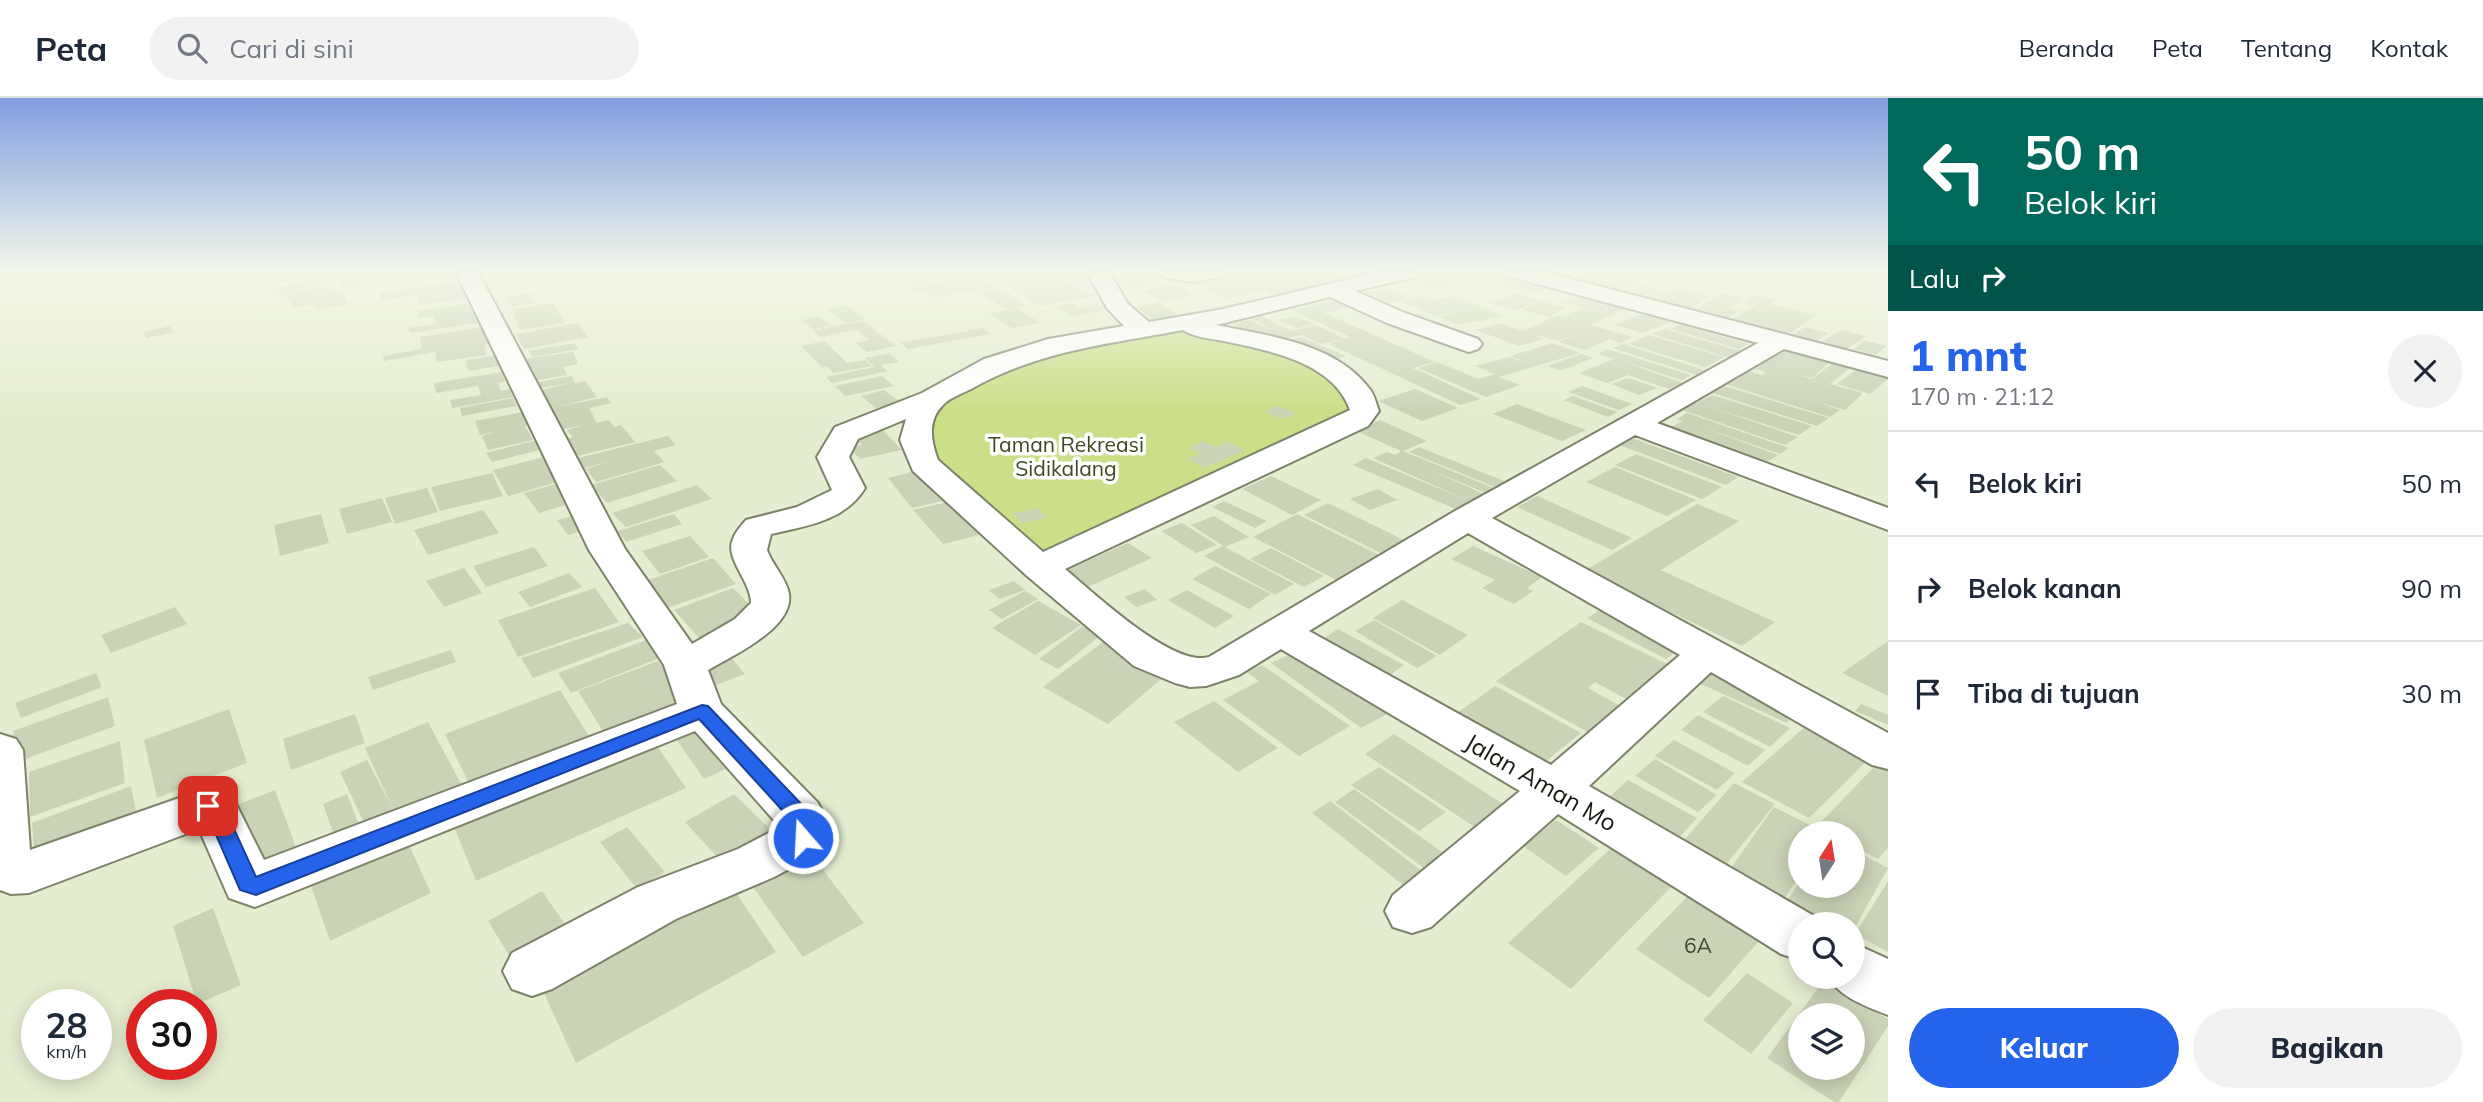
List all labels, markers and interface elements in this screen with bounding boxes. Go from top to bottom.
search box [149,17,639,80]
text: Peta [35,28,107,69]
icon: search [173,29,211,67]
text: Cari di sini [229,32,354,65]
text: Beranda [2019,33,2114,63]
text: Peta [2152,33,2203,63]
text: Tentang [2241,33,2332,63]
text: Kontak [2370,33,2448,63]
text: 50 m [2024,121,2140,182]
icon: left [1909,126,2000,217]
text: Belok kiri [2024,182,2157,222]
icon: right [1974,259,2012,297]
text: Lalu [1909,262,1960,295]
text: 1 mnt [1909,329,2027,382]
button: close [2388,334,2462,408]
text: 170 m · 21:12 [1909,382,2054,411]
park label: Taman Rekreasi Sidikalang [988,431,1144,481]
icon: left [1909,465,1947,503]
text: Belok kiri [1968,467,2082,500]
text: 50 m [2401,467,2462,500]
icon: right [1909,570,1947,608]
text: Belok kanan [1968,572,2122,605]
text: 90 m [2401,572,2462,605]
icon: arrive [1909,675,1947,713]
text: Tiba di tujuan [1968,677,2140,710]
text: 30 m [2401,677,2462,710]
street label: Jalan Aman Mo [1460,726,1622,838]
pin [178,776,238,836]
icon: arrive [189,787,227,825]
position arrow [766,801,840,875]
north arrow [1788,821,1866,898]
map controls [1788,821,1865,1080]
button: search [1788,912,1865,989]
house number: 6A [1684,932,1713,958]
speed limit sign: 30 [126,989,217,1080]
text: 28 [45,1003,88,1047]
button: layers [1788,1003,1865,1080]
button: Keluar [1909,1008,2179,1088]
button: Bagikan [2193,1008,2462,1088]
text: km/h [46,1040,87,1063]

